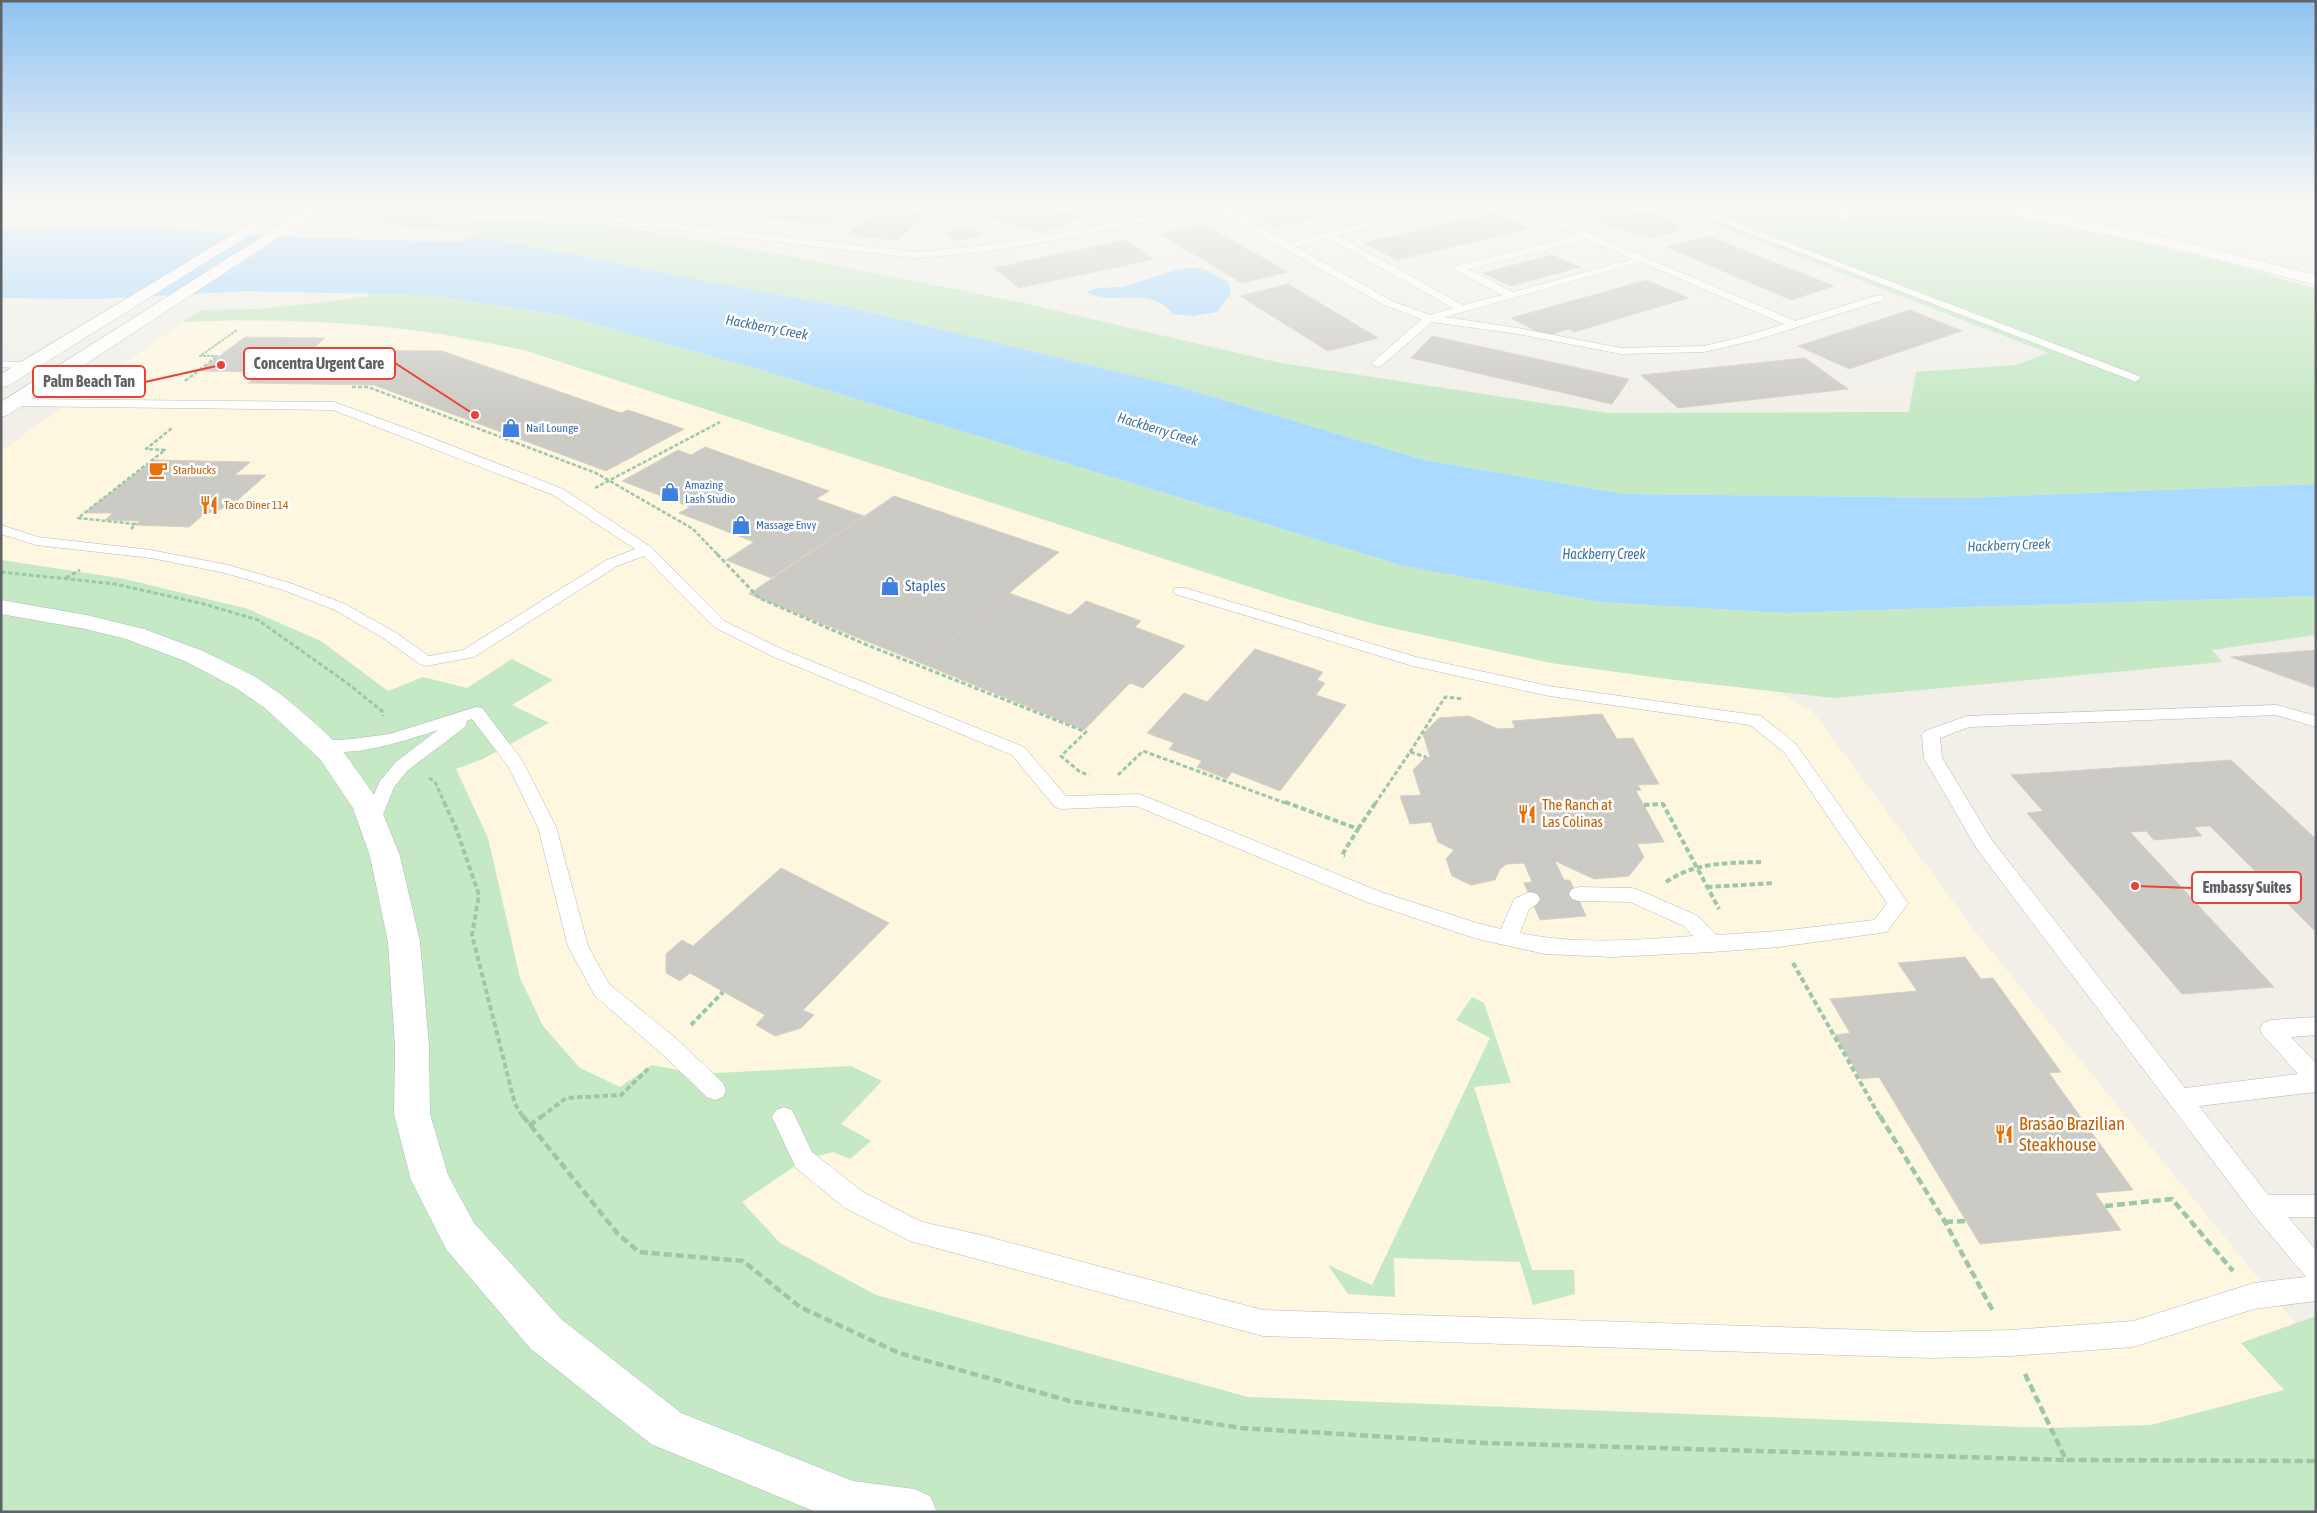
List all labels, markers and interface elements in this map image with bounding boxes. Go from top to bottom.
water label: Hackberry Creek [724,311,810,343]
callout: Concentra Urgent Care [244,348,395,379]
text: Concentra Urgent Care [254,354,384,372]
callout: Palm Beach Tan [33,366,145,397]
text: Palm Beach Tan [43,372,135,390]
water label: Hackberry Creek [1116,409,1201,449]
shop icon: Nail Lounge [500,417,522,439]
place label: Nail Lounge [526,421,579,435]
cafe icon: Starbucks [147,459,169,481]
place label: Starbucks [173,463,216,477]
place label: Amazing Lash Studio [685,478,736,506]
shop icon: Amazing Lash Studio [659,481,681,503]
restaurant icon: Taco Diner 114 [198,494,220,516]
place label: Taco Diner 114 [224,498,289,512]
shop icon: Massage Envy [730,514,752,536]
place label: Massage Envy [756,518,817,532]
water label: Hackberry Creek [1967,536,2052,554]
water label: Hackberry Creek [1562,546,1647,562]
shop icon: Staples [879,575,901,597]
place label: Staples [905,577,946,594]
place label: The Ranch at Las Colinas [1542,796,1612,830]
restaurant icon: The Ranch at Las Colinas [1516,803,1538,825]
callout: Embassy Suites [2192,872,2301,903]
text: Embassy Suites [2203,878,2292,896]
place label: Brasão Brazilian Steakhouse [2019,1113,2125,1155]
restaurant icon: Brasão Brazilian Steakhouse [1993,1123,2015,1145]

